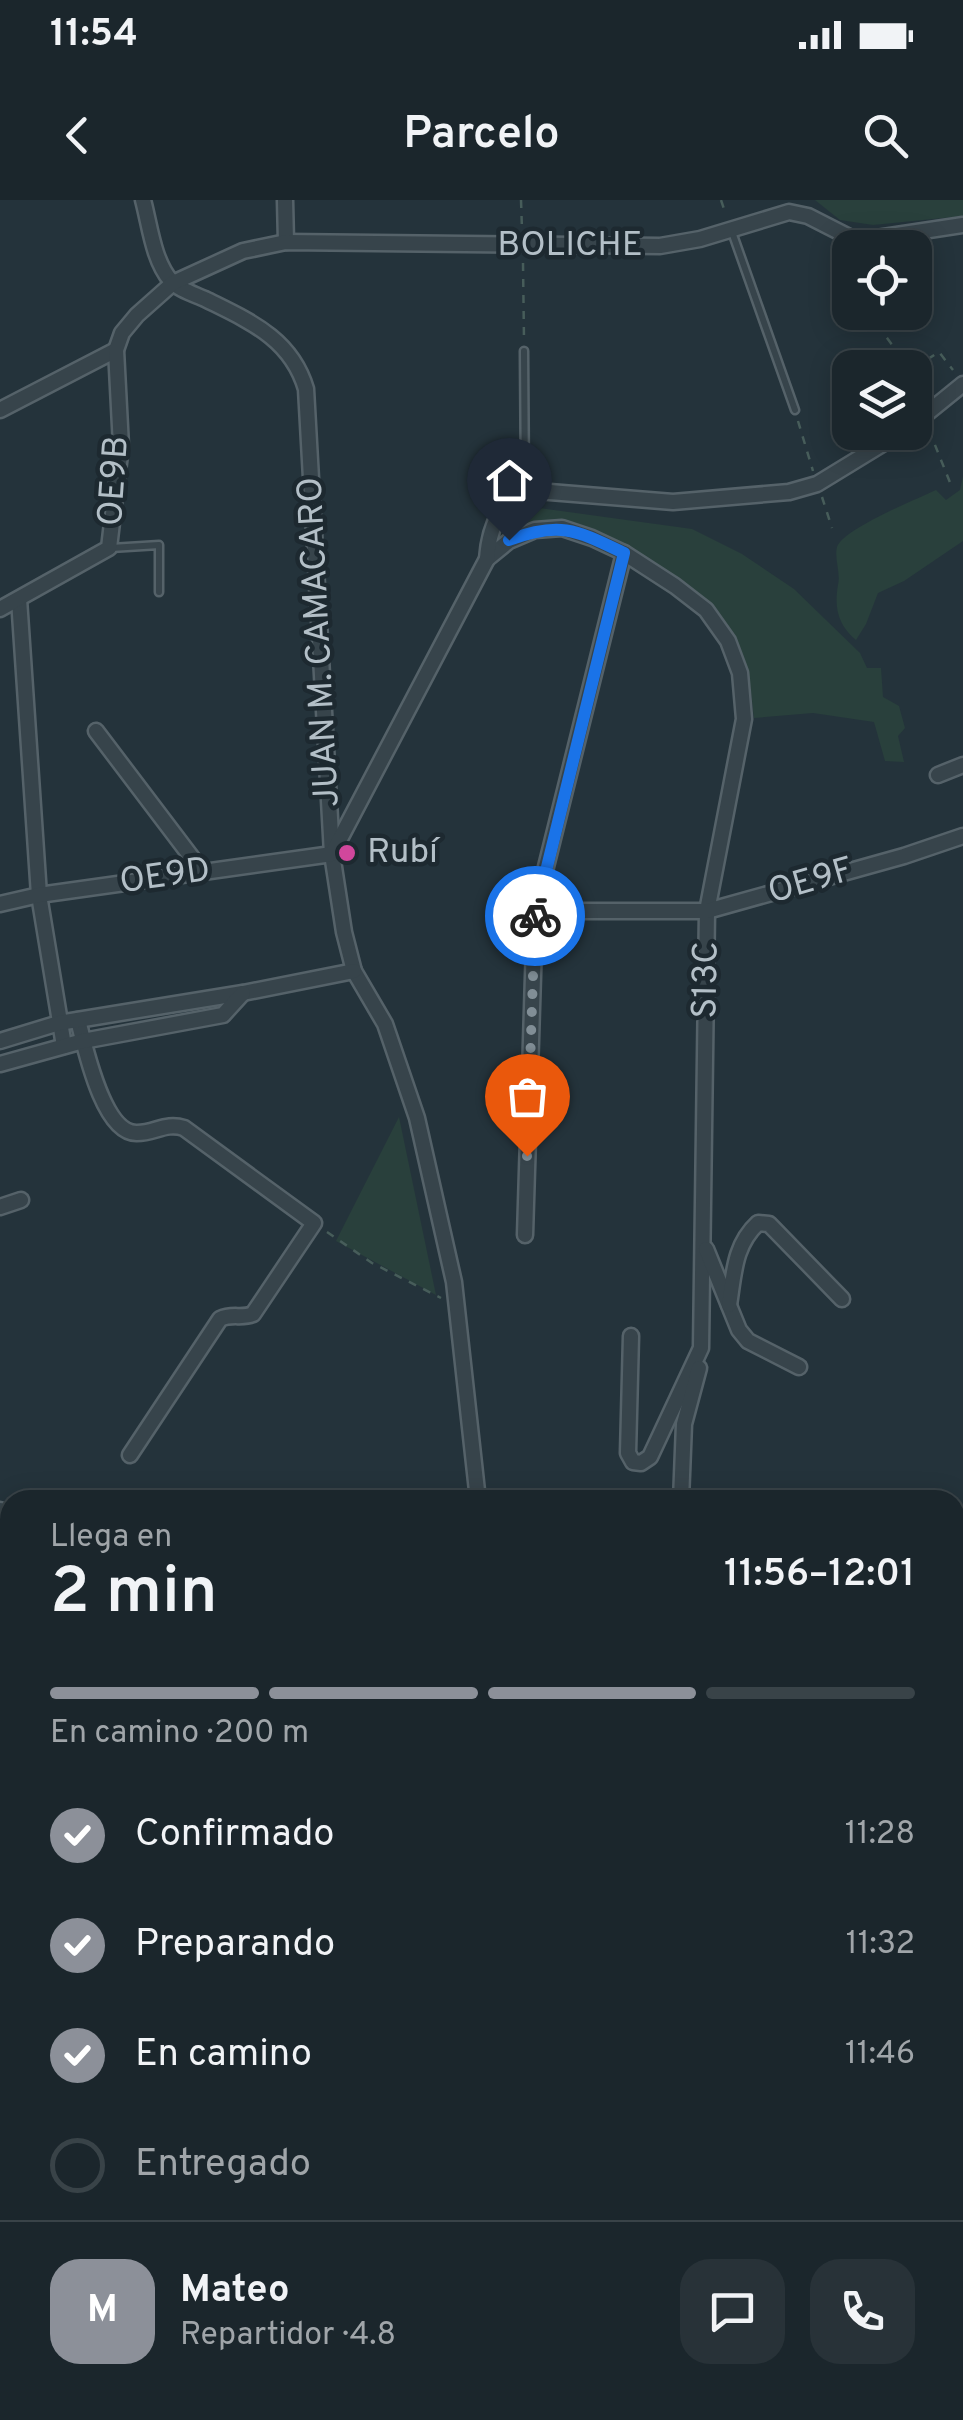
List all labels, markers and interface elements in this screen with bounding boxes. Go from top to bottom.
text: 11:54 [50,11,138,60]
text: Parcelo [403,107,560,164]
icon: back [50,108,105,163]
icon: search [858,108,913,163]
street label: BOLICHE [497,224,643,268]
map controls [832,230,932,450]
button: locate [832,230,932,330]
button: layers [832,350,932,450]
street label: OE9B [90,434,140,528]
pin [467,438,552,541]
icon: home [482,453,537,508]
street label: JUAN M. CAMACARO [289,476,351,808]
place label: Rubí [367,831,441,875]
marker: Rubí [336,842,358,864]
street label: OE9D [117,849,213,905]
street label: OE9F [763,849,859,915]
courier [485,866,585,966]
icon: bike [508,889,563,944]
street label: S13C [684,941,730,1019]
pin [485,1054,570,1157]
icon: bag [500,1069,555,1124]
text: Llega en [50,1518,172,1558]
text: 11:56–12:01 [724,1551,915,1600]
text: 2 min [50,1554,218,1636]
text: En camino · 200 m [50,1714,309,1754]
icon: check [50,1808,105,1863]
text: Confirmado [135,1811,335,1860]
text: 11:28 [845,1815,915,1855]
icon: check [50,1918,105,1973]
text: Preparando [135,1921,335,1970]
text: 11:32 [846,1925,915,1965]
icon: check [50,2028,105,2083]
text: En camino [135,2031,312,2080]
text: 11:46 [845,2035,915,2075]
text: Entregado [135,2141,311,2190]
button: chat [680,2259,785,2364]
button: phone [810,2259,915,2364]
text: Mateo [180,2267,290,2316]
text: M [87,2287,118,2336]
text: Repartidor · 4.8 [180,2316,396,2356]

